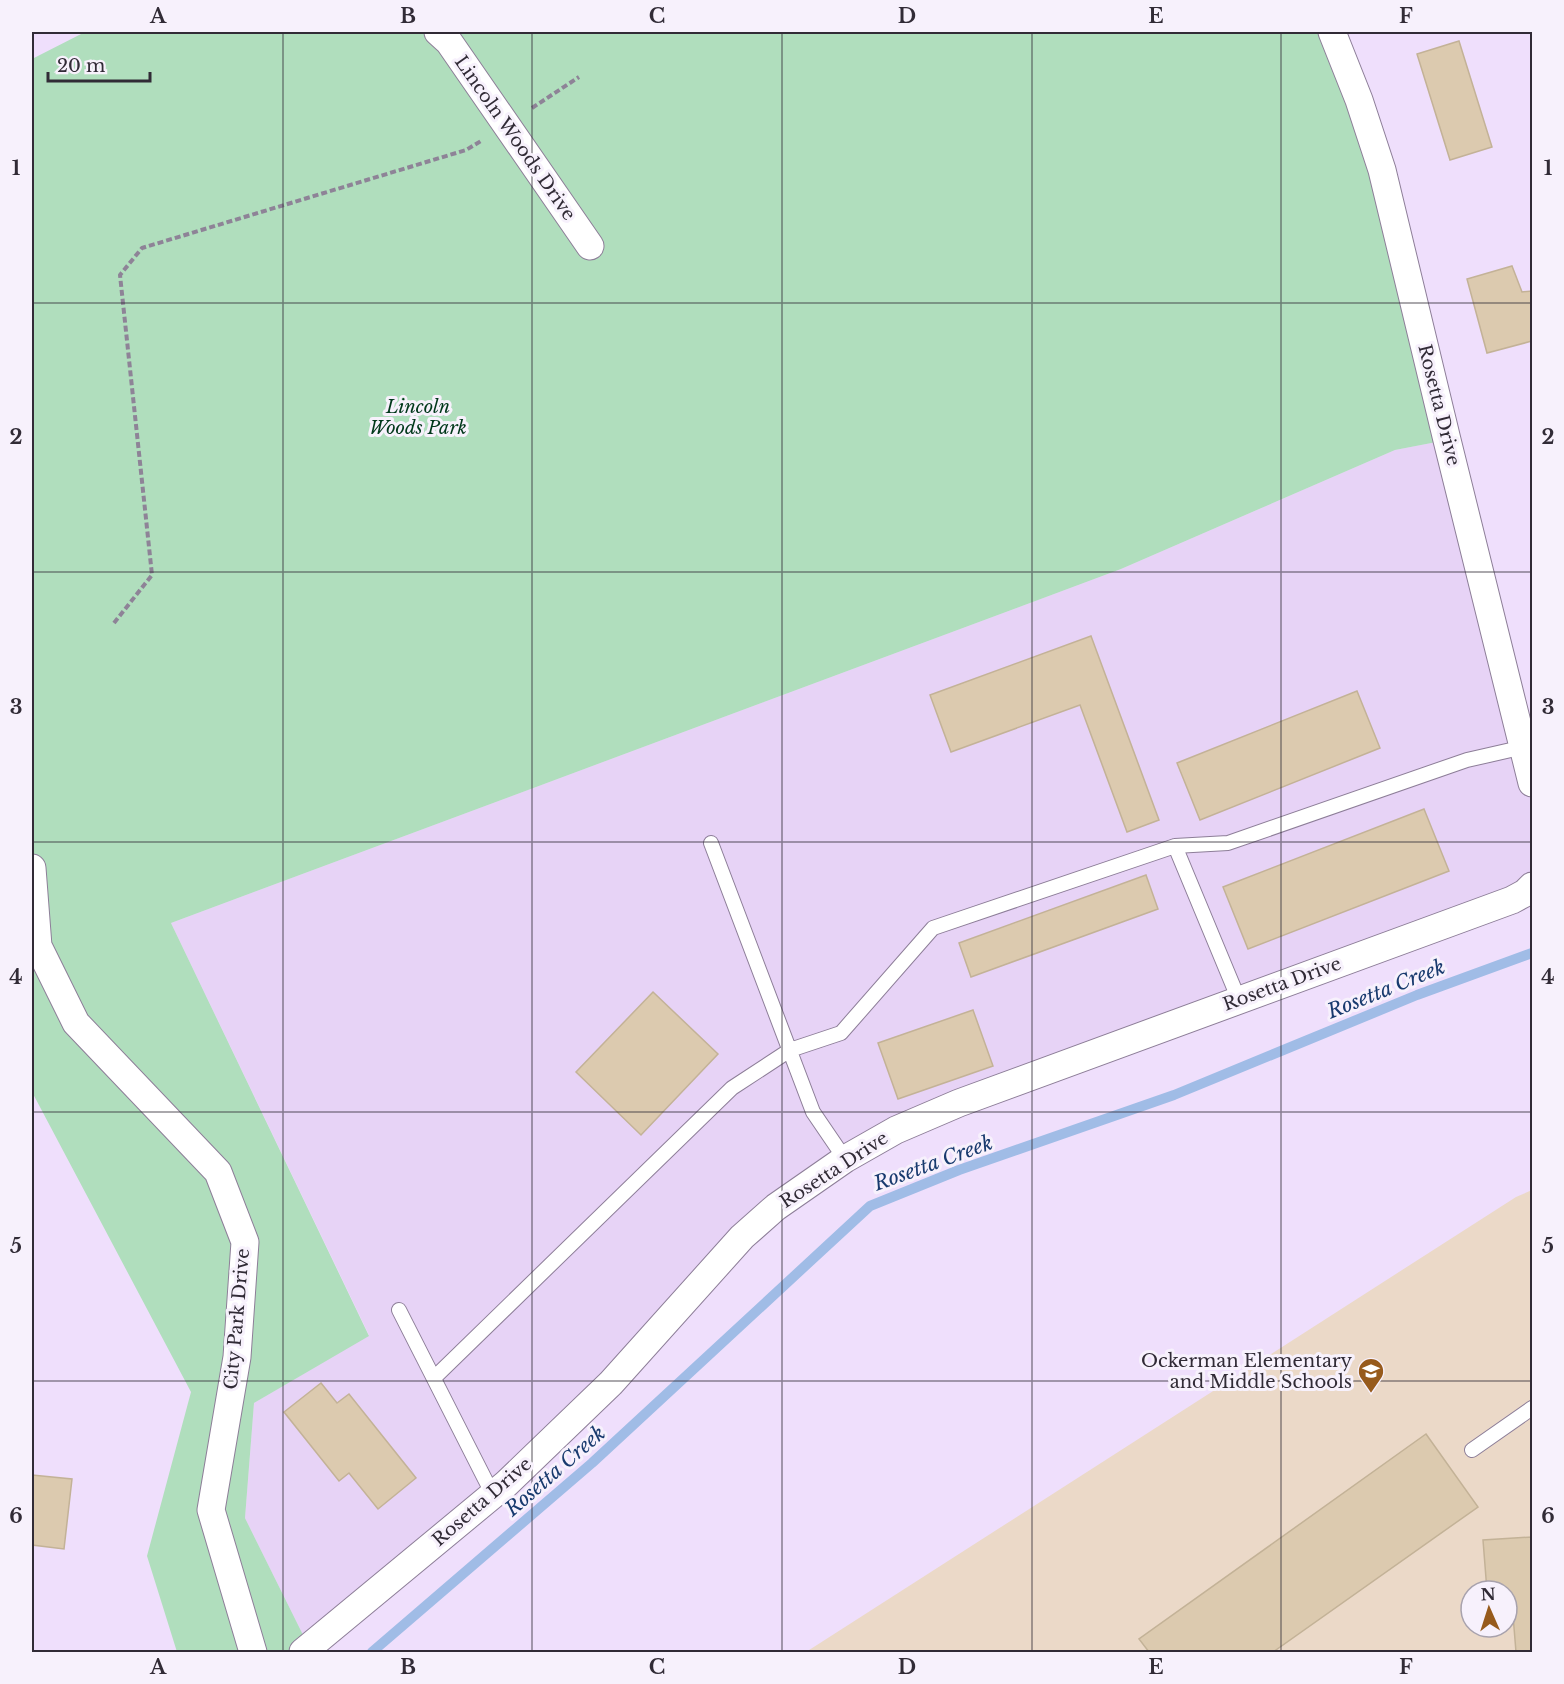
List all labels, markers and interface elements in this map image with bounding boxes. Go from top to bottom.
text: A [149,4,167,28]
text: B [400,4,416,28]
text: C [649,4,665,28]
text: D [898,4,916,28]
text: E [1148,4,1164,28]
text: F [1399,4,1413,28]
scale bar [48,45,150,83]
street label: Lincoln Woods Drive [450,51,580,225]
text: 20 m [57,55,105,77]
text: 1 [12,156,21,180]
text: 1 [1544,156,1553,180]
street label: Rosetta Drive [1413,342,1465,468]
park label: Lincoln Woods Park [369,396,467,439]
text: 2 [9,425,23,449]
text: 2 [1541,425,1555,449]
text: 3 [10,695,22,719]
text: 3 [1542,695,1554,719]
street label: Rosetta Drive [1220,952,1344,1016]
water label: Rosetta Creek [1323,954,1448,1024]
text: 4 [9,965,23,989]
text: 4 [1541,965,1555,989]
street label: Rosetta Drive [776,1127,892,1213]
water label: Rosetta Creek [869,1130,996,1196]
text: 5 [10,1234,22,1258]
text: 5 [1542,1234,1554,1258]
street label: City Park Drive [220,1247,254,1391]
place label: Ockerman Elementary and Middle Schools [1141,1350,1352,1393]
school or university icon: Ockerman Elementary and Middle Schools [1356,1356,1386,1394]
water label: Rosetta Creek [499,1421,610,1522]
street label: Rosetta Drive [428,1453,536,1551]
text: 6 [9,1504,23,1528]
text: 6 [1541,1504,1555,1528]
north arrow [1459,1579,1519,1639]
text: N [1480,1584,1496,1604]
text: A [149,1655,167,1679]
text: B [400,1655,416,1679]
text: C [649,1655,665,1679]
text: D [898,1655,916,1679]
text: E [1148,1655,1164,1679]
text: F [1399,1655,1413,1679]

